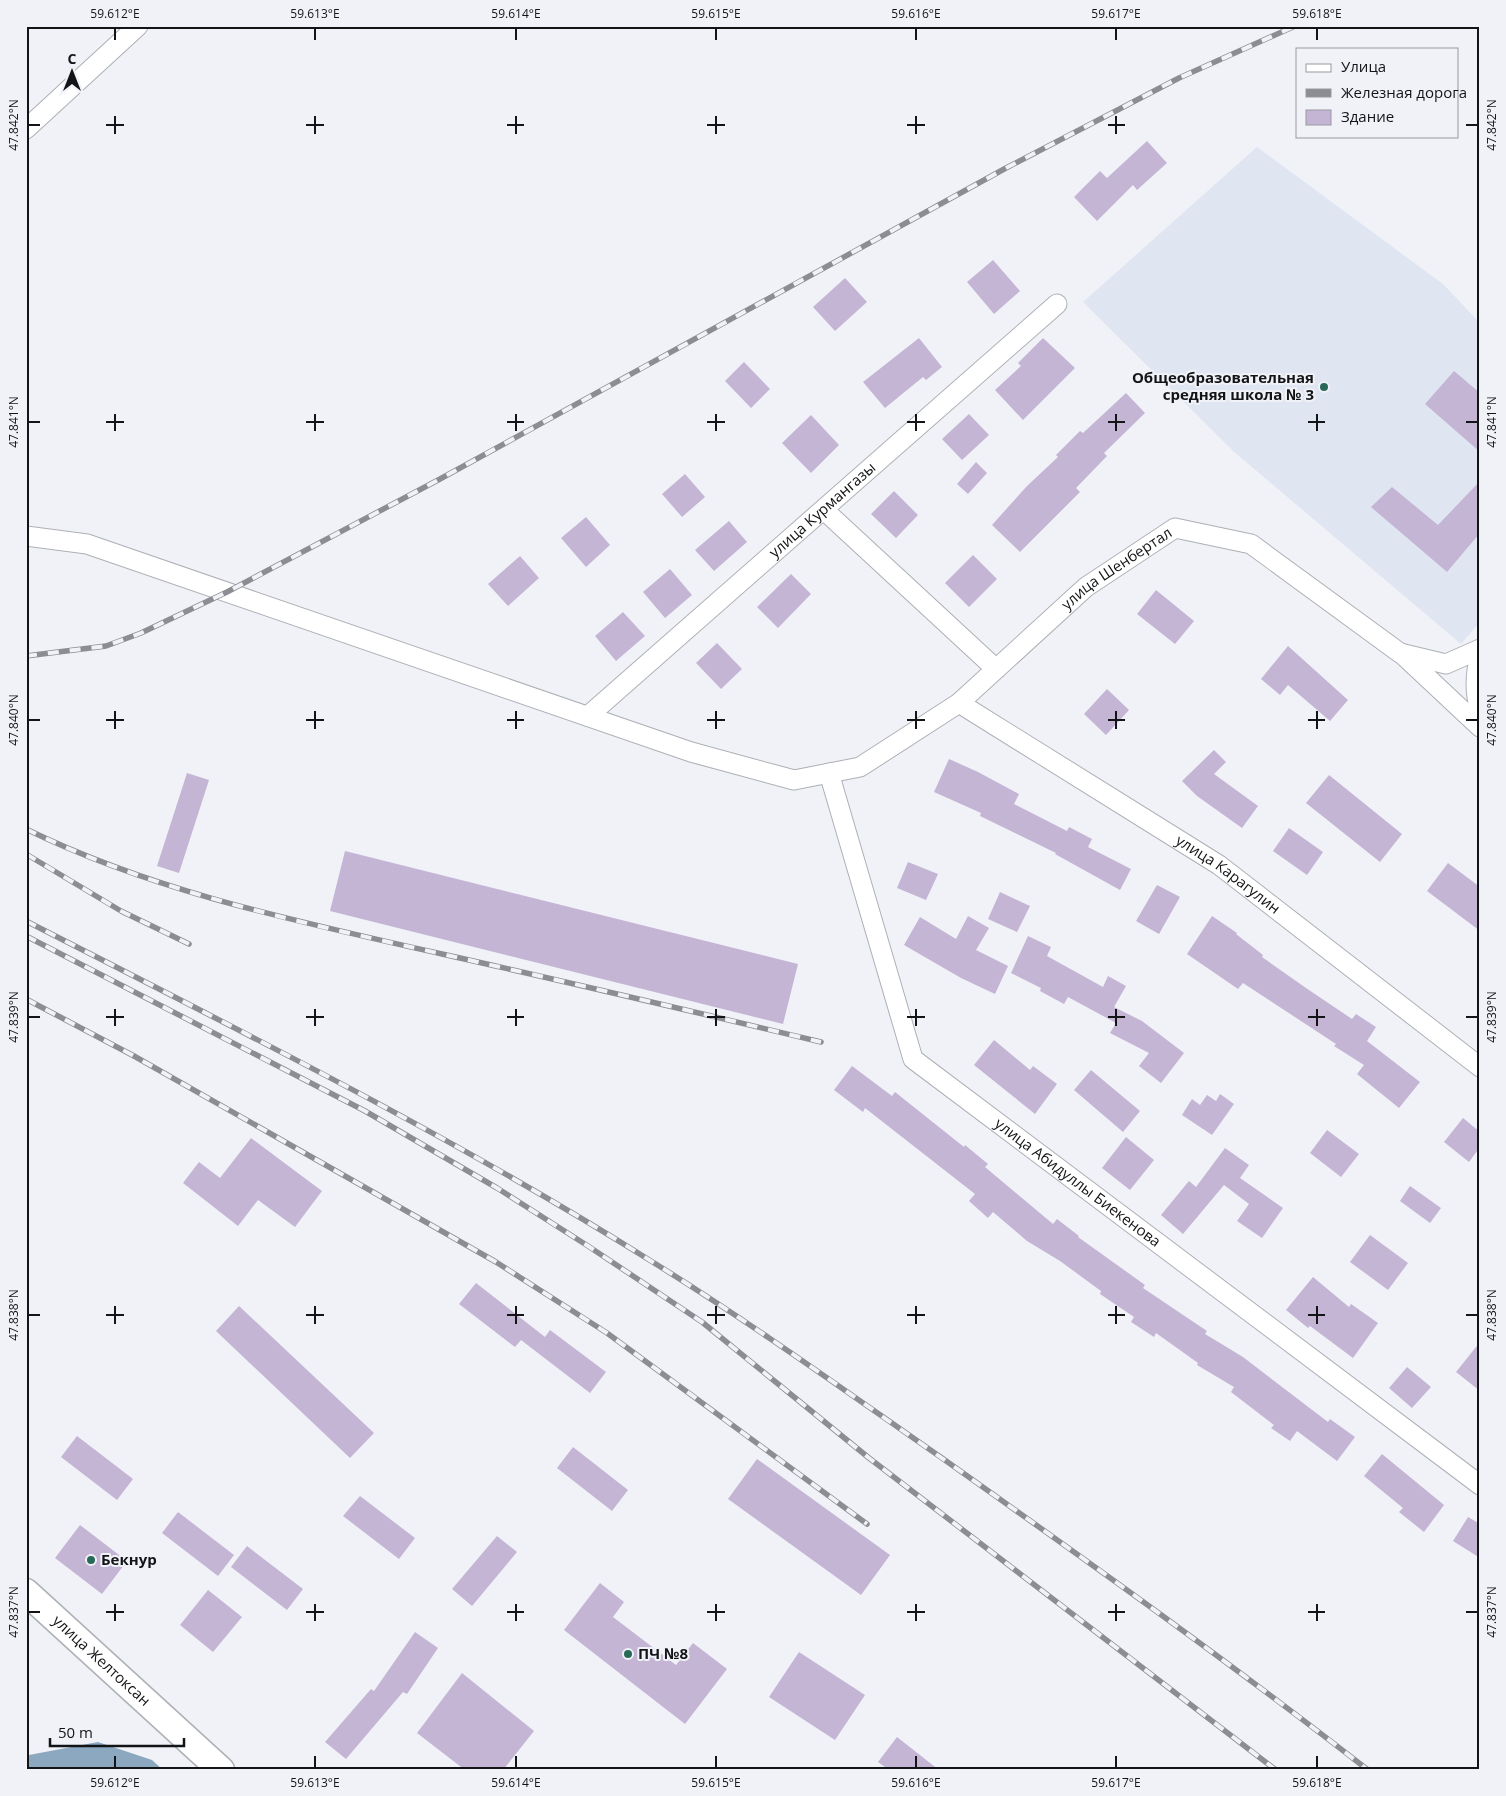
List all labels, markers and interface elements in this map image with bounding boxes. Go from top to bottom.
text: 59.612°E [90,5,140,22]
text: 59.613°E [290,5,340,22]
text: 59.614°E [491,5,541,22]
text: 59.615°E [691,5,741,22]
text: 59.616°E [891,5,941,22]
text: 59.617°E [1091,5,1141,22]
text: 59.618°E [1292,5,1342,22]
north arrow [48,48,98,98]
legend [1296,48,1458,138]
text: С [68,49,77,68]
text: Улица [1341,56,1386,76]
text: Железная дорога [1341,82,1467,102]
text: 47.842°N [5,99,22,151]
text: 47.842°N [1483,99,1500,151]
text: Здание [1341,106,1394,126]
place label: Общеобразовательная средняя школа № 3 [1132,367,1314,404]
marker: Общеобразовательная средняя школа № 3 [1318,381,1330,393]
text: 47.841°N [5,396,22,448]
text: 47.841°N [1483,396,1500,448]
street label: улица Курмангазы [764,457,879,562]
street label: улица Шенбертал [1057,522,1175,614]
text: 47.840°N [5,694,22,746]
text: 47.840°N [1483,694,1500,746]
street label: улица Карагулин [1172,830,1285,918]
text: 47.839°N [5,991,22,1043]
text: 47.839°N [1483,991,1500,1043]
street label: улица Абидуллы Биекенова [991,1113,1165,1251]
text: 47.838°N [5,1289,22,1341]
text: 47.838°N [1483,1289,1500,1341]
place label: Бекнур [101,1549,157,1569]
marker: Бекнур [85,1554,97,1566]
text: 47.837°N [5,1586,22,1638]
text: 47.837°N [1483,1586,1500,1638]
street label: улица Желтоксан [49,1610,155,1710]
place label: ПЧ №8 [638,1643,688,1663]
marker: ПЧ №8 [622,1648,634,1660]
scale bar [50,1716,184,1748]
text: 50 m [58,1722,93,1742]
text: 59.612°E [90,1774,140,1791]
text: 59.613°E [290,1774,340,1791]
text: 59.614°E [491,1774,541,1791]
text: 59.615°E [691,1774,741,1791]
text: 59.616°E [891,1774,941,1791]
text: 59.617°E [1091,1774,1141,1791]
text: 59.618°E [1292,1774,1342,1791]

